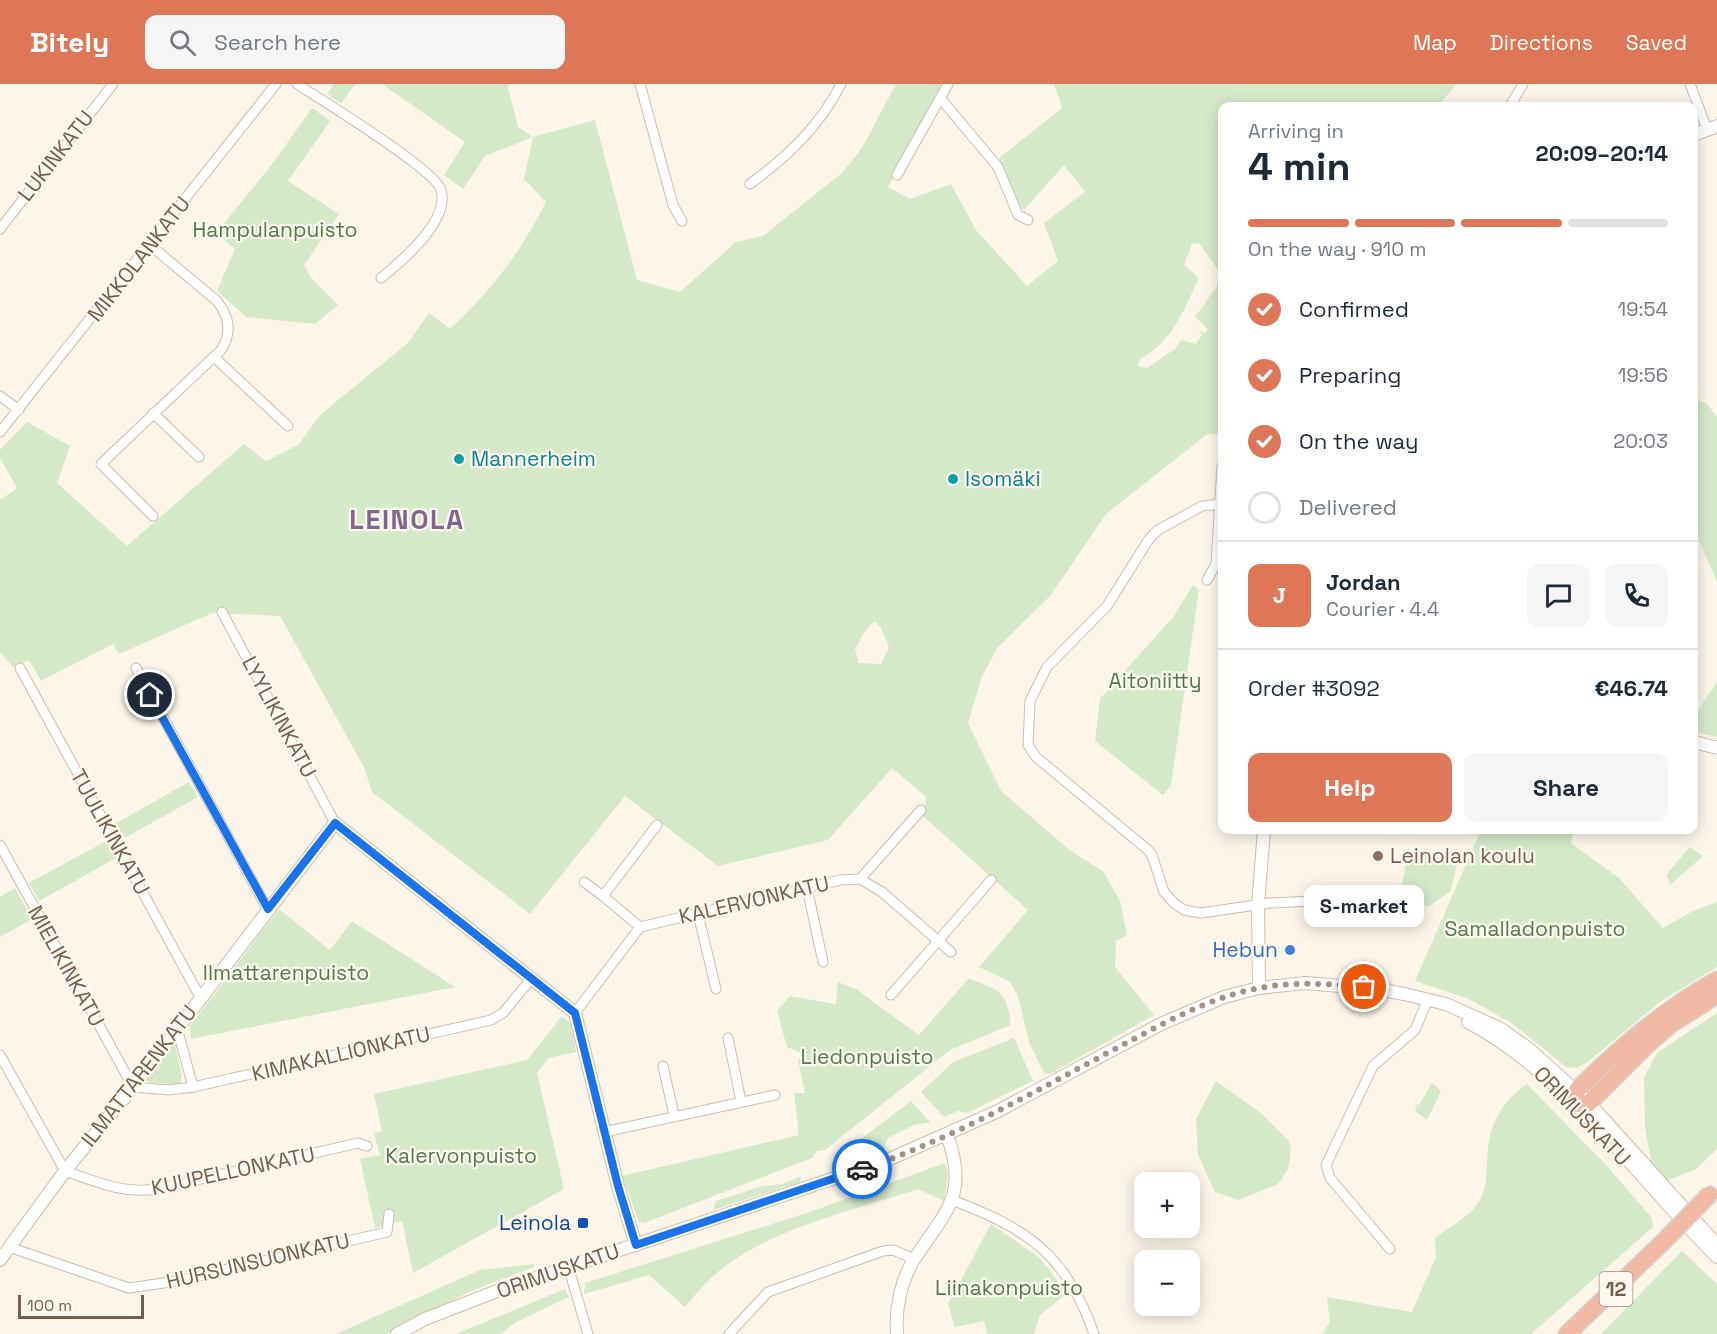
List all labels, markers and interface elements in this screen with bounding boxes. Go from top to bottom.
search box [145,15,565,69]
text: Bitely [30,24,109,60]
icon: search [166,26,199,59]
text: Search here [214,28,341,56]
text: Map [1413,29,1457,56]
text: Directions [1490,29,1593,56]
text: Saved [1626,29,1687,56]
street label: LUKINKATU [12,105,99,206]
text: Arriving in [1248,118,1344,144]
text: 20:09–20:14 [1536,139,1668,167]
text: 4 min [1248,142,1350,191]
street label: MIKKOLANKATU [81,191,196,327]
park label: Hampulanpuisto [193,216,358,243]
text: On the way · 910 m [1248,236,1426,262]
icon: check [1248,293,1281,326]
text: Confirmed [1299,295,1409,323]
text: 19:54 [1618,296,1668,322]
icon: check [1248,359,1281,392]
text: Preparing [1299,361,1401,389]
text: 19:56 [1618,362,1668,388]
icon: check [1248,425,1281,458]
text: On the way [1299,427,1418,455]
text: 20:03 [1613,428,1668,454]
place label: Mannerheim [471,445,596,472]
marker: Mannerheim [452,452,466,466]
place label: Isomäki [965,465,1041,492]
marker: Isomäki [946,472,960,486]
text: Delivered [1299,493,1397,521]
district label: LEINOLA [349,502,465,537]
button: chat [1527,564,1590,627]
button: phone [1605,564,1668,627]
text: Jordan [1326,568,1401,596]
text: J [1273,581,1286,609]
text: Courier · 4.4 [1326,596,1439,622]
street label: LYYLIKINKATU [236,651,323,782]
park label: Aitoniitty [1108,667,1202,694]
pin [124,669,175,720]
text: Order #3092 [1248,674,1380,702]
text: €46.74 [1595,674,1668,702]
icon: home [133,678,166,711]
button: Help [1248,753,1452,822]
button: Share [1464,753,1668,822]
street label: TUULIKINKATU [65,764,156,899]
place label: Leinolan koulu [1390,842,1535,869]
marker: Leinolan koulu [1371,849,1385,863]
street label: KALERVONKATU [676,869,832,930]
callout: S-market [1304,885,1424,927]
text: S-market [1320,893,1408,919]
street label: MIELIKINKATU [22,900,111,1031]
park label: Samalladonpuisto [1444,915,1626,942]
place label: Hebun [1213,936,1278,963]
marker: Hebun [1283,943,1297,957]
park label: Ilmattarenpuisto [203,959,369,986]
pin [1338,961,1389,1012]
icon: bag [1347,970,1380,1003]
street label: ILMATTARENKATU [75,999,202,1152]
street label: KIMAKALLIONKATU [249,1020,433,1087]
park label: Liedonpuisto [800,1043,934,1070]
street label: ORIMUSKATU [1528,1060,1637,1171]
courier [832,1139,892,1199]
street label: KUUPELLONKATU [149,1140,317,1201]
park label: Kalervonpuisto [385,1142,537,1169]
icon: car [846,1153,879,1186]
map controls [1134,1172,1200,1316]
button: + [1134,1172,1200,1238]
place label: Leinola [499,1209,571,1236]
marker: Leinola [576,1216,590,1230]
street label: HURSUNSUONKATU [164,1226,352,1295]
street label: ORIMUSKATU [493,1237,623,1304]
button: − [1134,1250,1200,1316]
road number: 12 [1600,1272,1632,1306]
park label: Liinakonpuisto [935,1274,1083,1301]
scale bar [18,1292,144,1320]
text: 100 m [27,1295,72,1316]

